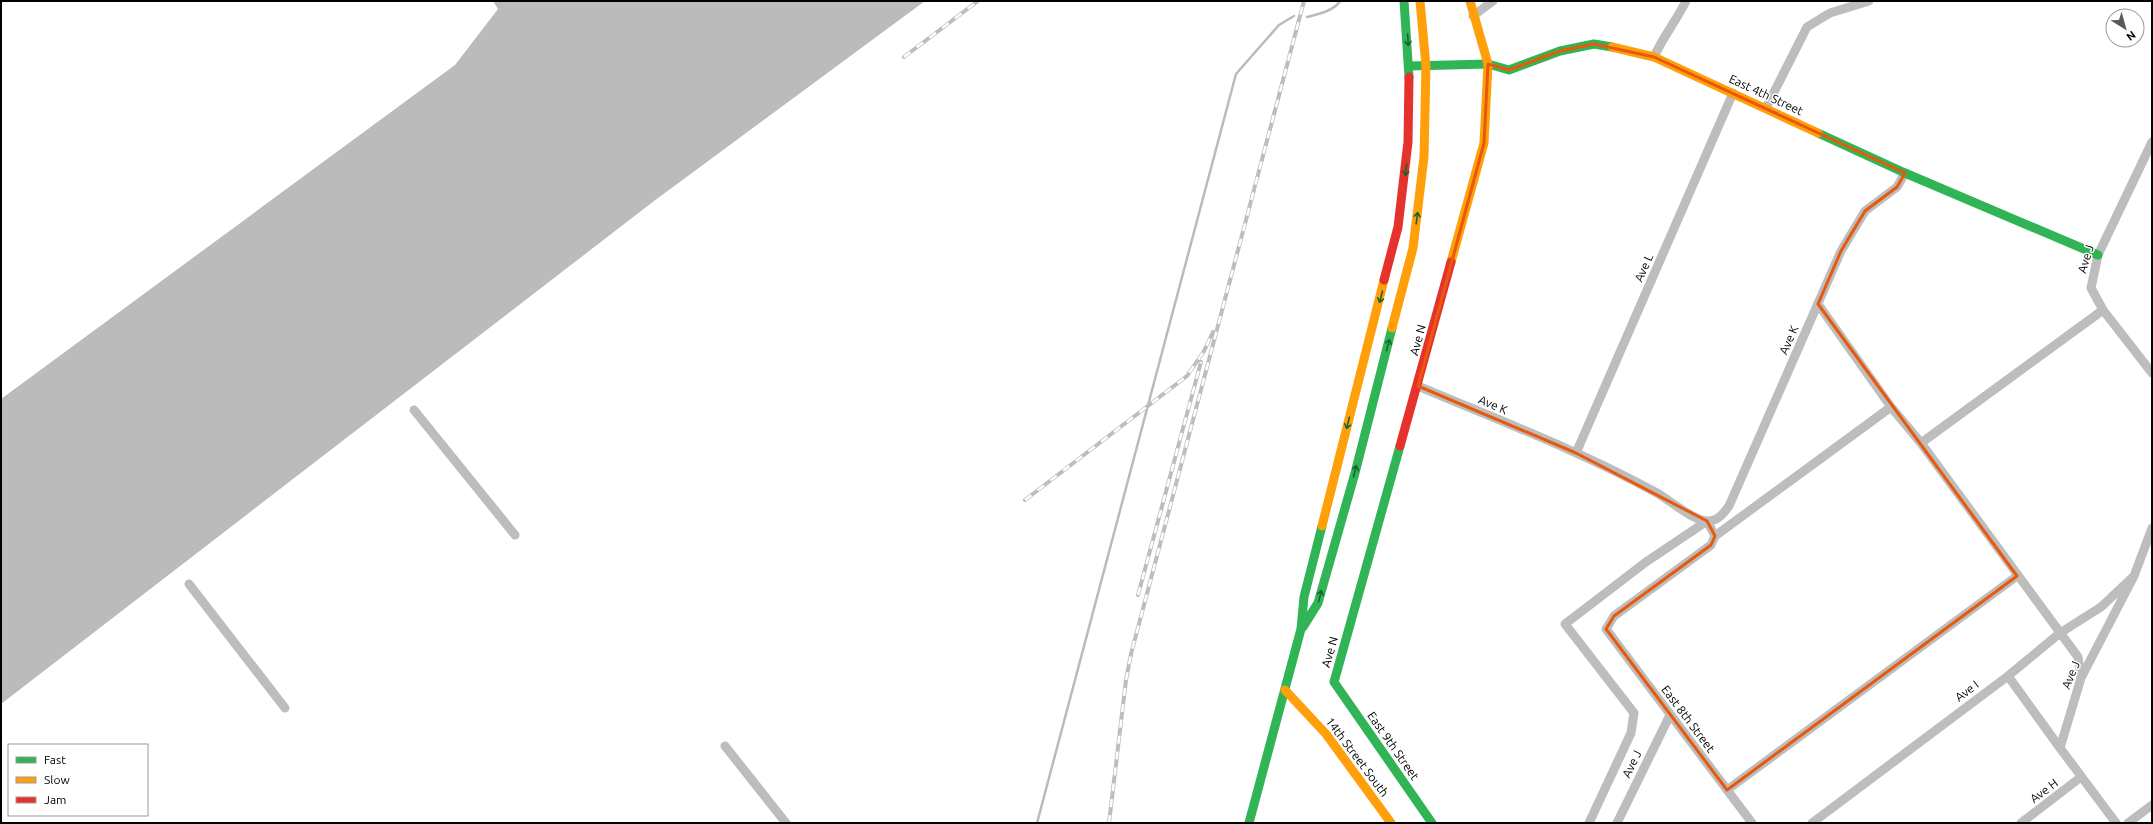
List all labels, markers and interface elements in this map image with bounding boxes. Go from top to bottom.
north arrow [2105,8,2145,48]
text: N [2124,29,2138,43]
one-way arrow [1404,33,1412,46]
street label: East 4th Street [1727,72,1806,117]
one-way arrow [1402,163,1410,176]
one-way arrow [1413,212,1421,225]
street label: Ave J [2075,243,2096,275]
street label: Ave L [1632,252,1655,284]
one-way arrow [1377,290,1384,303]
street label: Ave N [1407,323,1428,357]
street label: Ave K [1776,323,1801,356]
one-way arrow [1385,339,1393,352]
street label: Ave K [1477,393,1510,417]
one-way arrow [1344,416,1352,429]
one-way arrow [1352,464,1359,477]
one-way arrow [1317,590,1324,603]
street label: Ave N [1319,635,1340,669]
street label: Ave J [2059,659,2082,691]
street label: Ave I [1952,678,1981,704]
street label: East 8th Street [1659,683,1718,755]
street label: East 9th Street [1365,709,1422,782]
street label: 14th Street South [1323,715,1391,799]
legend [8,744,148,816]
street label: Ave J [1619,748,1644,780]
text: Fast [44,753,66,766]
text: Slow [44,773,70,786]
street label: Ave H [2027,776,2060,805]
text: Jam [44,793,66,806]

